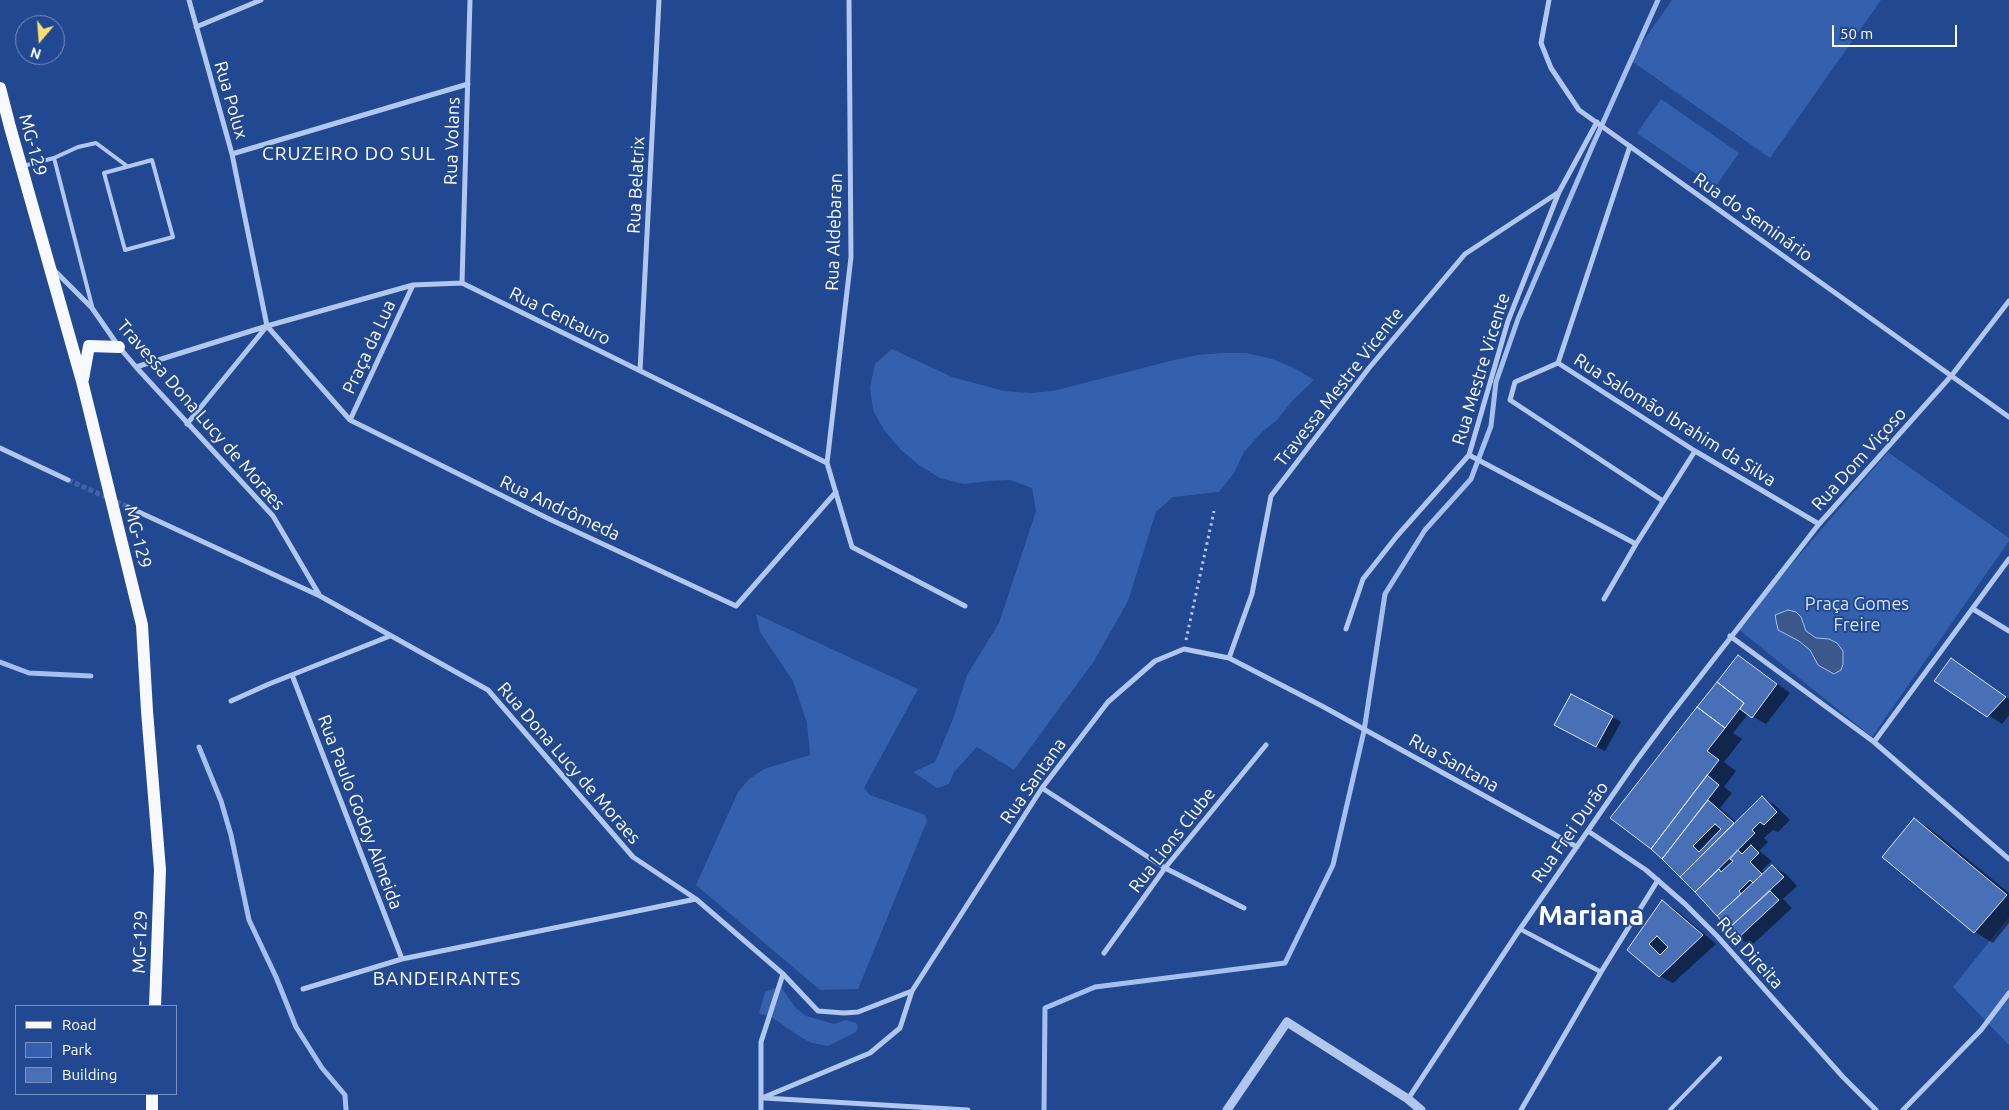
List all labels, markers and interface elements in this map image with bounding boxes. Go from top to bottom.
north arrow [15,15,65,65]
scale bar [1834,15,1959,47]
text: 50 m [1840,25,1873,42]
text: N [28,44,43,63]
street label: Rua Polux [210,59,252,141]
street label: Rua Volans [440,97,464,185]
street label: MG-129 [14,112,52,178]
street label: Rua Belatrix [623,136,649,234]
district label: CRUZEIRO DO SUL [260,143,438,165]
street label: Rua do Seminário [1689,168,1817,266]
street label: Rua Aldebaran [821,173,847,291]
street label: Rua Centauro [506,282,614,350]
street label: Rua Mestre Vicente [1448,290,1514,448]
street label: Praça da Lua [338,297,400,397]
street label: Travessa Mestre Vicente [1270,303,1408,471]
street label: Travessa Dona Lucy de Moraes [112,315,290,515]
street label: Rua Salomão Ibrahim da Silva [1570,349,1780,491]
street label: Rua Dom Viçoso [1807,403,1911,515]
street label: Rua Andrômeda [497,471,623,545]
street label: MG-129 [120,504,156,570]
park label: Praça Gomes Freire [1805,593,1909,636]
street label: Rua Dona Lucy de Moraes [493,678,645,848]
street label: Rua Paulo Godoy Almeida [313,712,407,912]
street label: Rua Santana [1405,729,1503,797]
street label: Rua Santana [996,734,1070,828]
street label: Rua Frei Durão [1527,777,1613,887]
street label: Rua Lions Clube [1124,783,1220,897]
district label: Mariana [1538,899,1644,933]
street label: MG-129 [128,910,152,974]
street label: Rua Direita [1712,913,1788,993]
district label: BANDEIRANTES [371,968,523,990]
legend [15,1005,178,1095]
text: Road [62,1016,97,1033]
text: Park [62,1041,92,1058]
text: Building [62,1066,117,1083]

